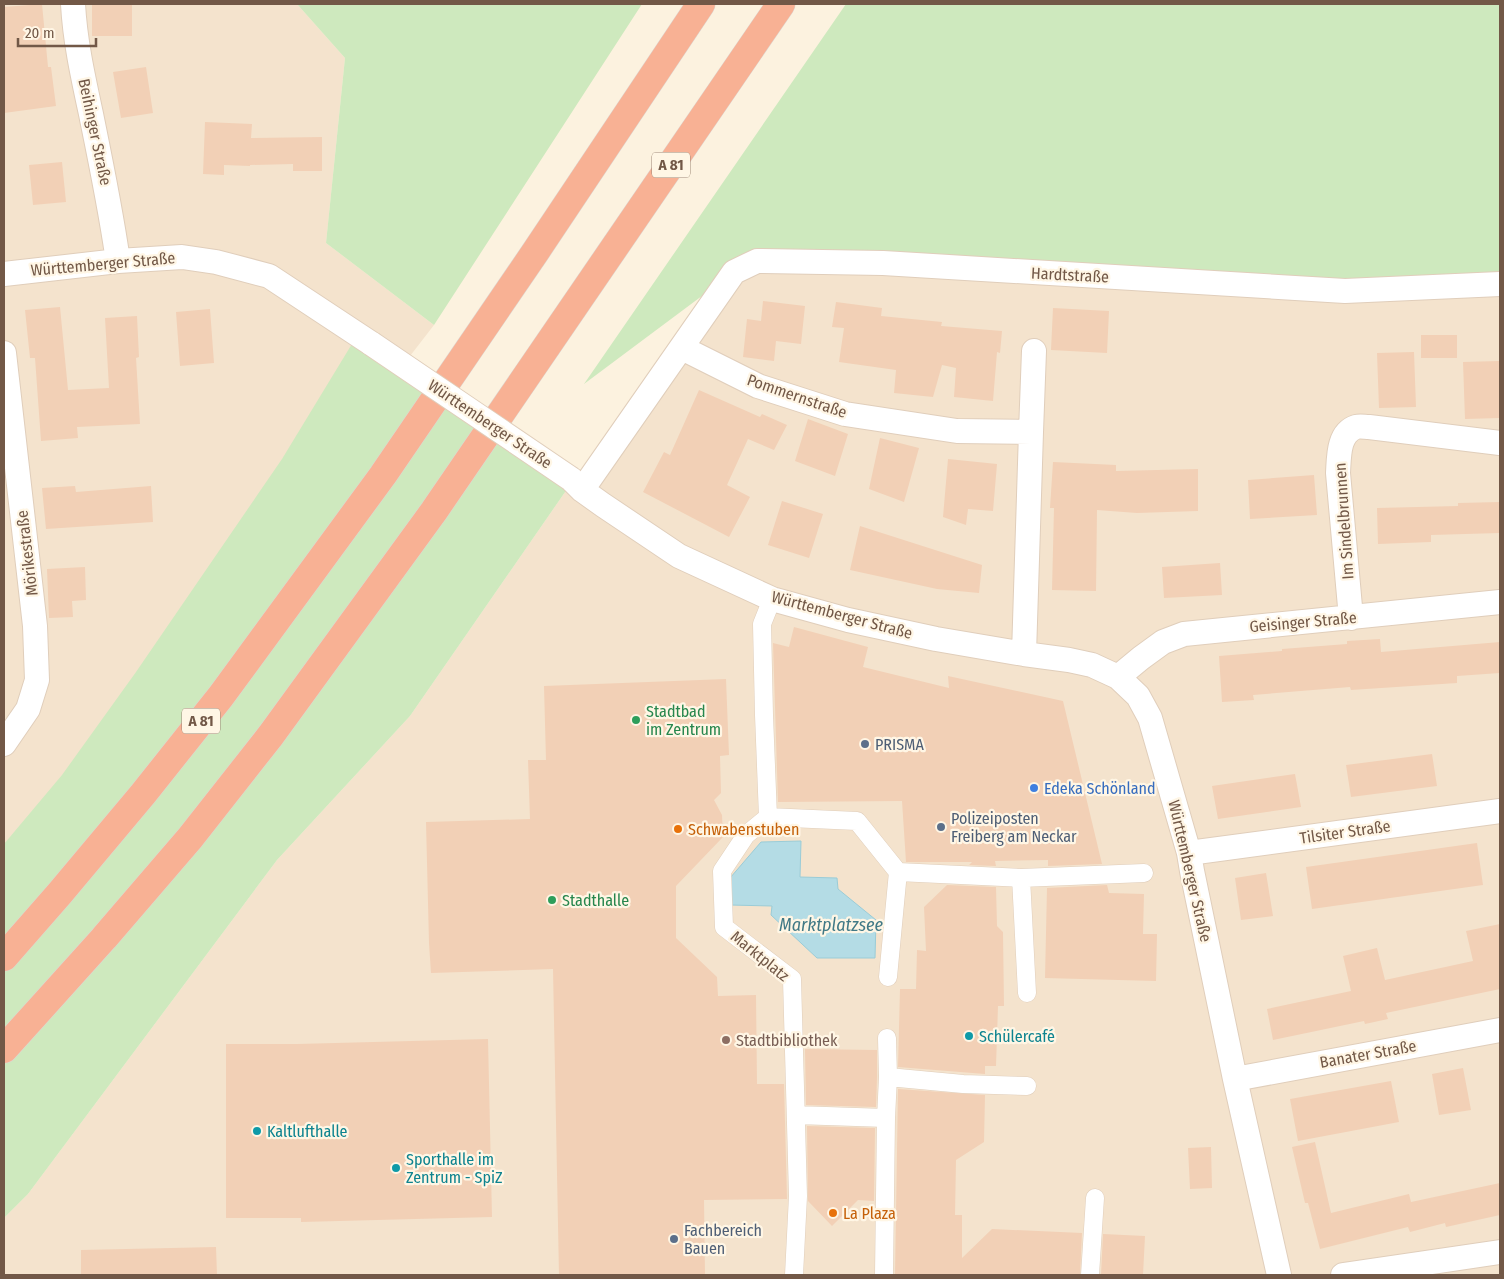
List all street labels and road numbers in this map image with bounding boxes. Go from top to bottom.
street label: Beihinger Straße [74,77,116,187]
road number: A 81 [652,152,690,178]
street label: Württemberger Straße [30,248,176,280]
street label: Hardtstraße [1031,263,1110,287]
street label: Pommernstraße [745,370,849,422]
street label: Württemberger Straße [425,376,556,472]
street label: Im Sindelbrunnen [1330,462,1358,580]
street label: Mörikestraße [12,509,42,597]
street label: Württemberger Straße [769,587,915,643]
street label: Geisinger Straße [1249,608,1357,636]
road number: A 81 [182,708,220,734]
street label: Württemberger Straße [1164,798,1216,944]
street label: Tilsiter Straße [1298,816,1392,848]
street label: Marktplatz [727,927,793,985]
street label: Banater Straße [1318,1036,1418,1072]

